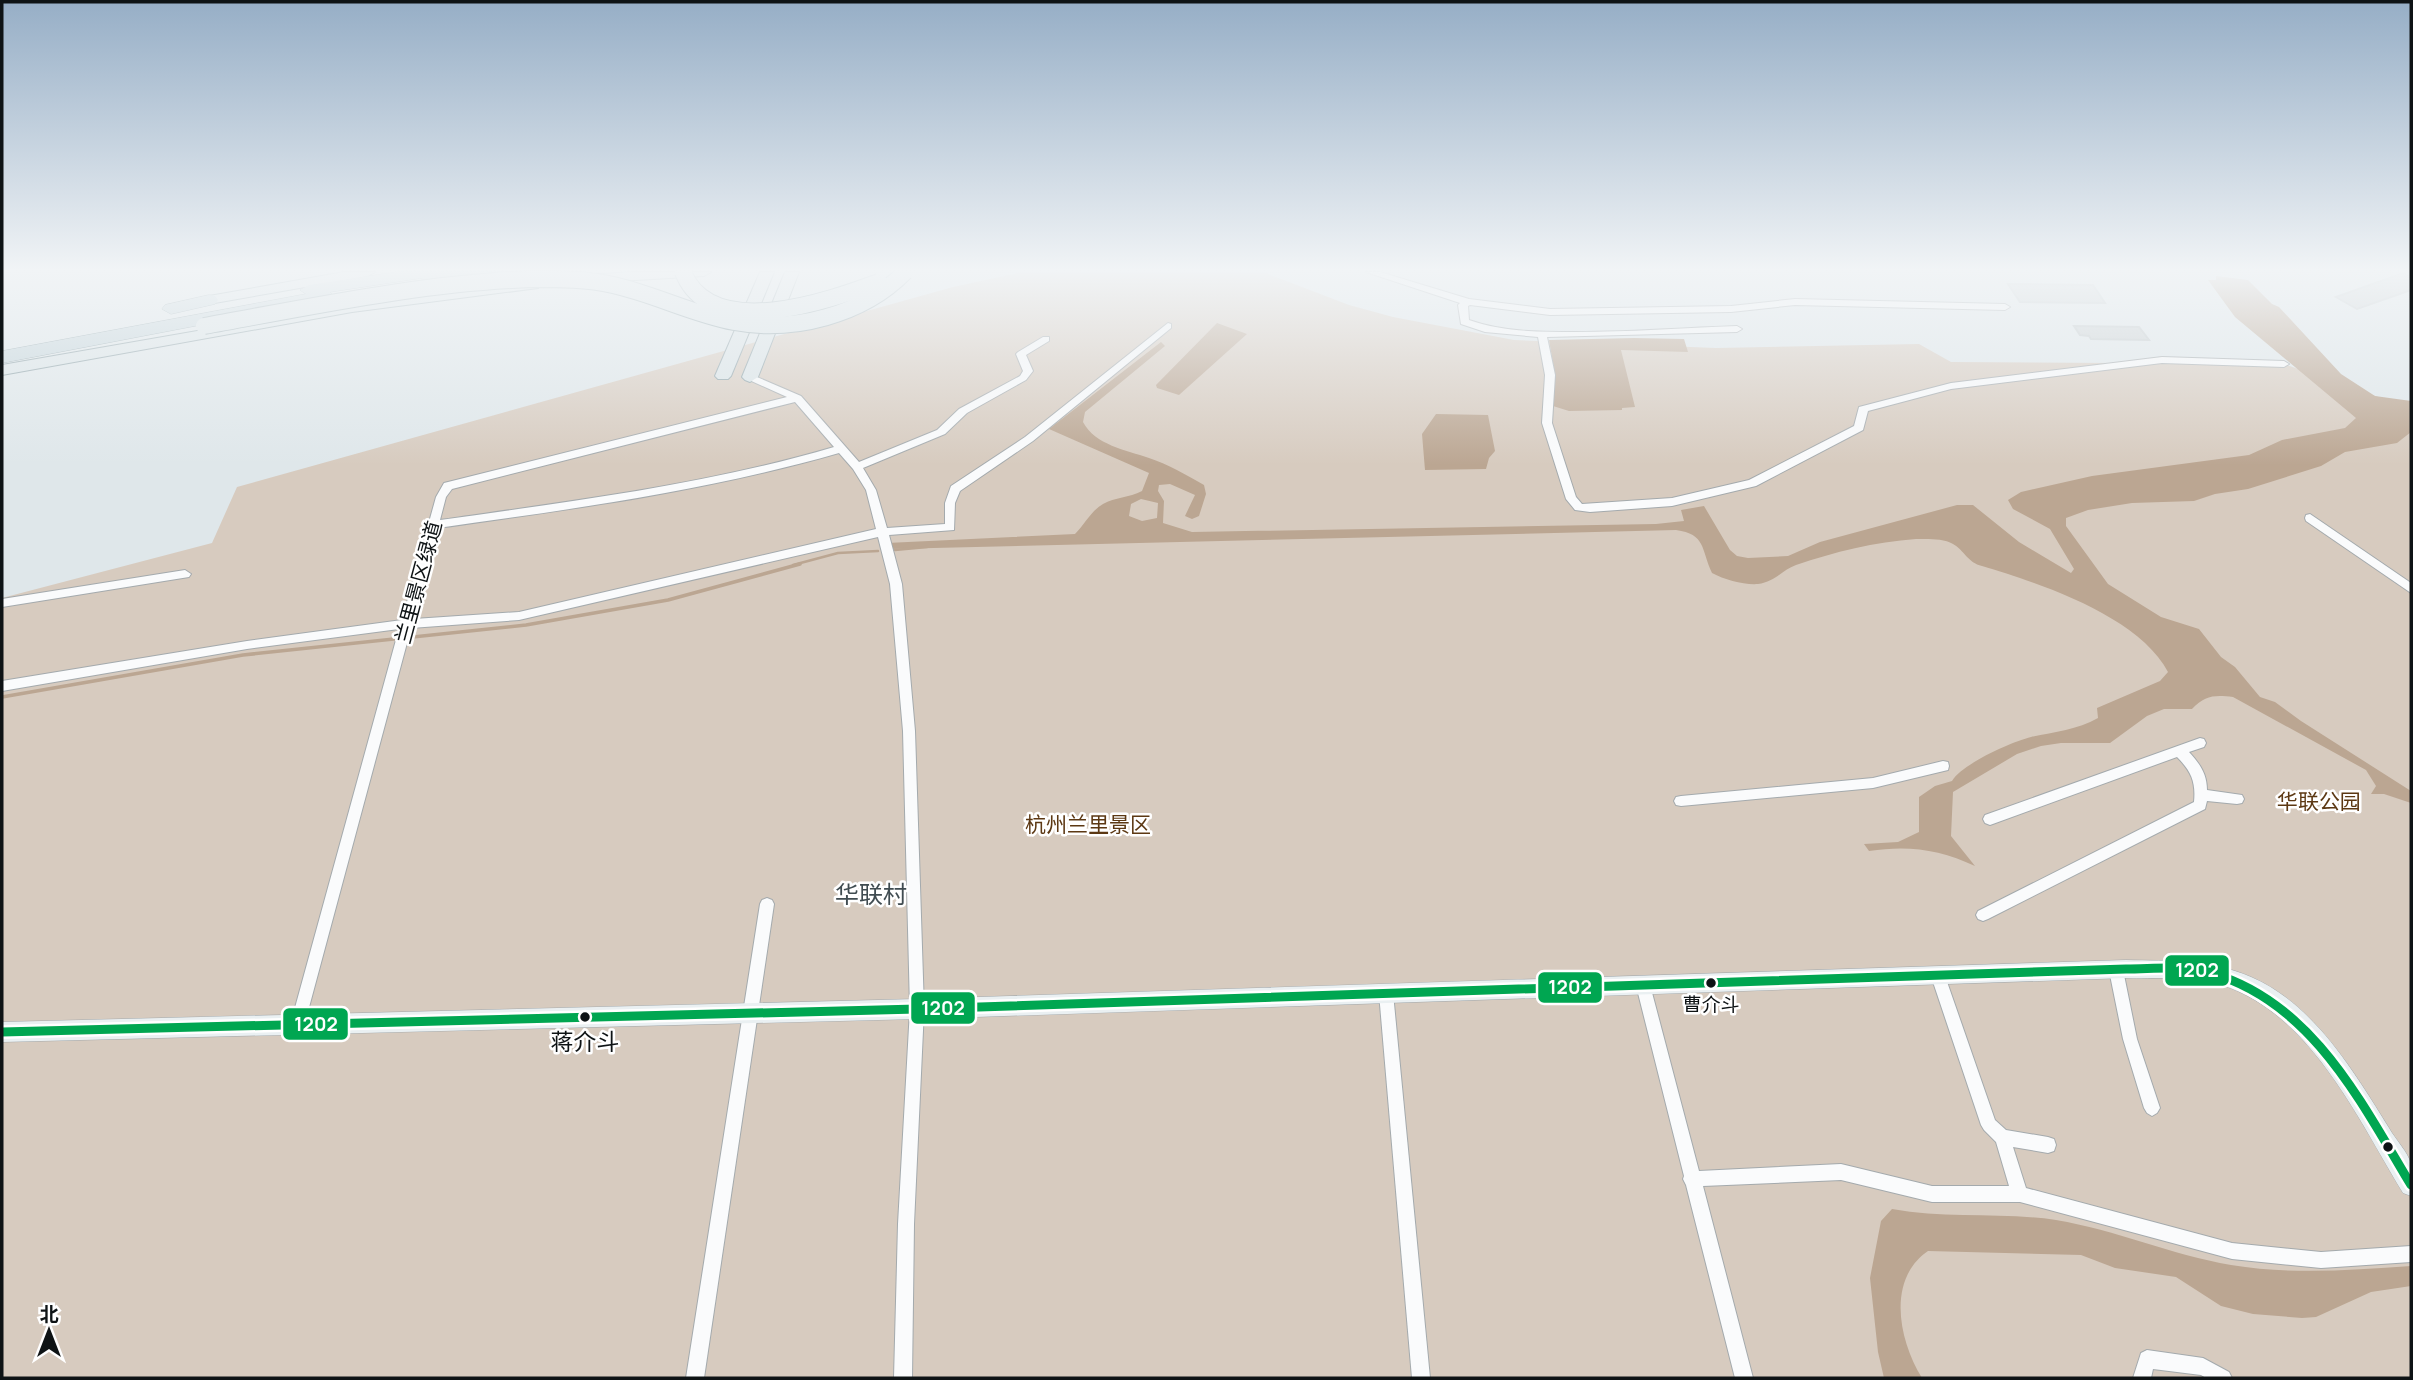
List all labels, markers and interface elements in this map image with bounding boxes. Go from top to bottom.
street label: 兰里景区绿道 [388,518,448,646]
park label: 华联公园 [2277,787,2361,815]
park label: 杭州兰里景区 [1025,810,1151,838]
district label: 华联村 [835,877,907,910]
line badge: 1202 [2164,954,2230,987]
text: 1202 [2175,957,2219,983]
line badge: 1202 [1537,971,1603,1004]
text: 1202 [1548,974,1592,1000]
marker: 曹介斗 [1704,976,1718,990]
line badge: 1202 [910,991,976,1025]
place label: 曹介斗 [1682,991,1740,1017]
text: 1202 [921,995,965,1021]
line badge: 1202 [282,1007,349,1041]
marker: 蒋介斗 [578,1010,592,1024]
text: 1202 [294,1011,338,1037]
place label: 蒋介斗 [551,1025,620,1057]
unlabelled marker [2381,1140,2395,1154]
north arrow [14,1296,84,1366]
text: 北 [39,1301,59,1327]

